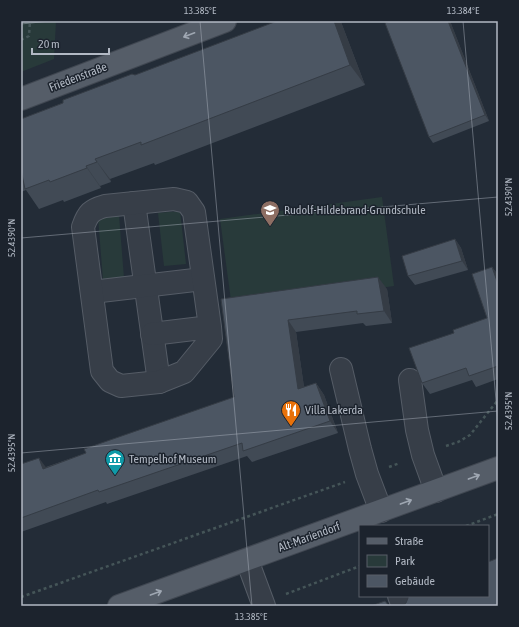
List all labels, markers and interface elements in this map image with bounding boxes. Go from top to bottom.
text: 13.385°E [184,5,217,16]
text: 13.384°E [447,5,480,16]
scale bar [32,30,109,56]
one-way arrow [183,31,195,39]
text: 20 m [38,37,60,51]
street label: Friedenstraße [47,60,109,94]
text: 52.4390°N [503,178,514,216]
school or university icon: Rudolf-Hildebrand-Grundschule [259,199,281,227]
place label: Rudolf-Hildebrand-Grundschule [284,203,426,217]
text: 52.4390°N [6,219,17,257]
text: 52.4395°N [503,392,514,430]
restaurant icon: Villa Lakerda [280,399,302,427]
place label: Villa Lakerda [305,403,363,417]
text: 52.4395°N [6,434,17,472]
museum icon: Tempelhof Museum [104,448,126,476]
place label: Tempelhof Museum [129,452,216,466]
one-way arrow [468,472,480,480]
one-way arrow [400,498,412,506]
street label: Alt-Mariendorf [276,519,342,555]
legend [359,525,489,597]
text: Straße [395,534,423,548]
text: Park [395,554,416,568]
text: Gebäude [395,574,435,588]
one-way arrow [149,588,161,596]
text: 13.385°E [235,611,268,622]

